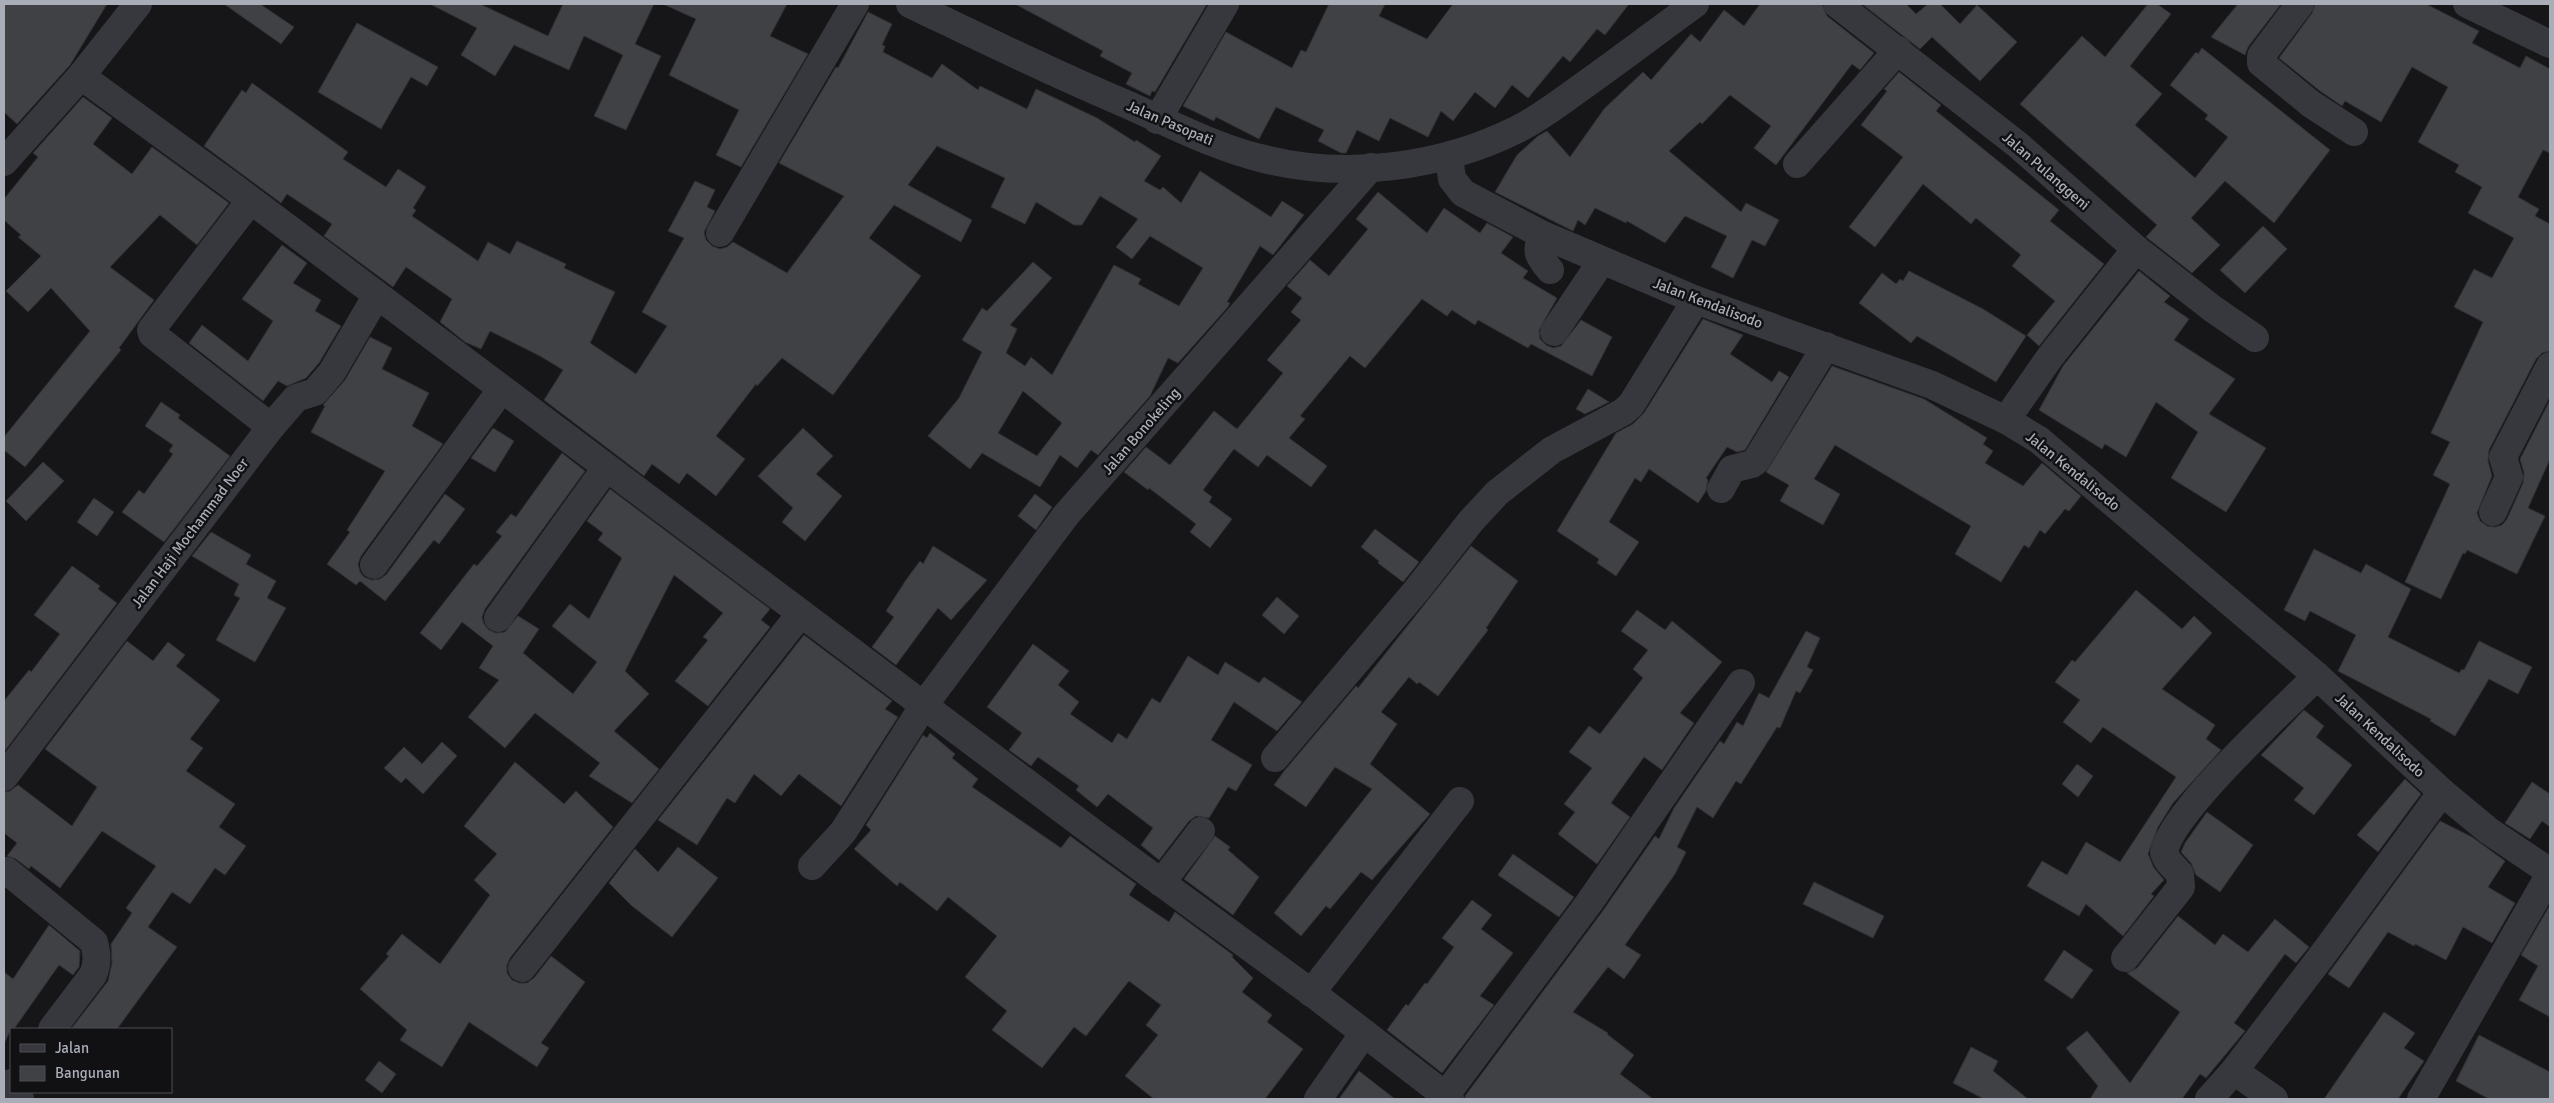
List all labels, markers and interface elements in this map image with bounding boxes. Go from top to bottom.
street label: Jalan Pasopati [1124,97,1216,149]
street label: Jalan Pulanggeni [1999,128,2093,214]
street label: Jalan Kendalisodo [1651,274,1766,332]
street label: Jalan Bonokeling [1098,384,1184,478]
street label: Jalan Kendalisodo [2022,428,2124,515]
street label: Jalan Haji Mochammad Noer [128,454,253,612]
street label: Jalan Kendalisodo [2331,689,2429,781]
legend [10,1028,172,1093]
text: Jalan [55,1039,89,1057]
text: Bangunan [55,1064,120,1082]

